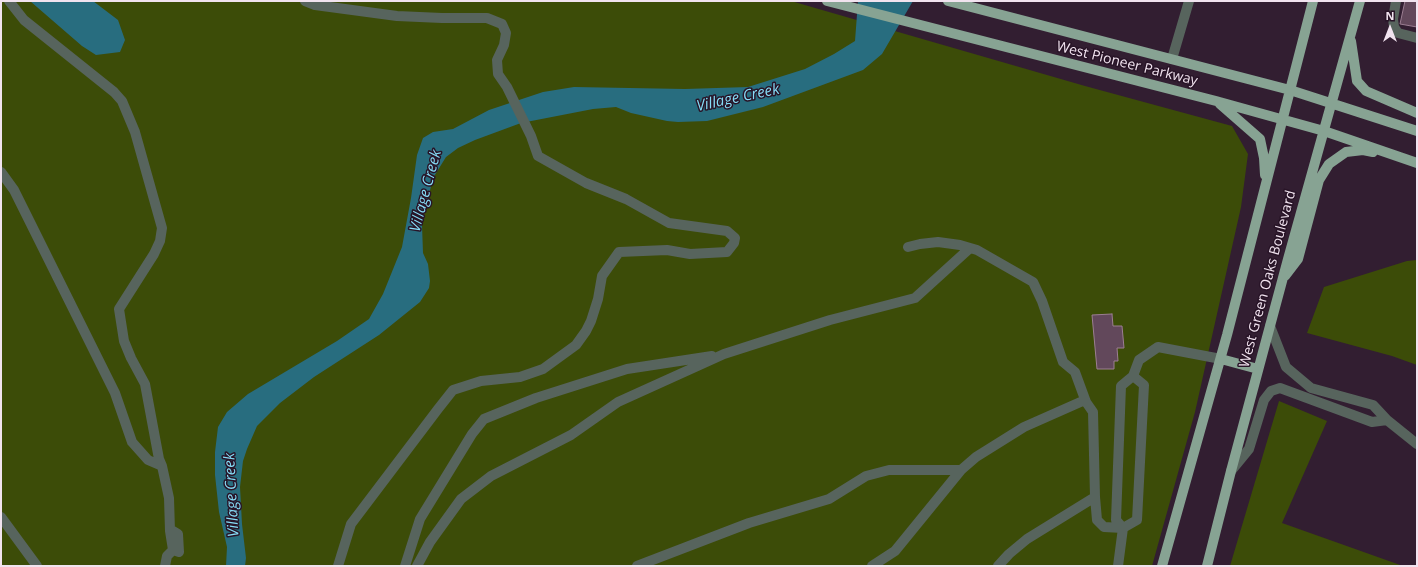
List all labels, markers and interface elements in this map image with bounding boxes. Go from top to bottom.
north arrow [1370,8,1410,48]
text: N [1386,8,1394,23]
street label: West Pioneer Parkway [1055,38,1199,90]
water label: Village Creek [695,80,781,116]
water label: Village Creek [406,148,446,234]
street label: West Green Oaks Boulevard [1236,189,1300,369]
water label: Village Creek [221,452,243,538]

